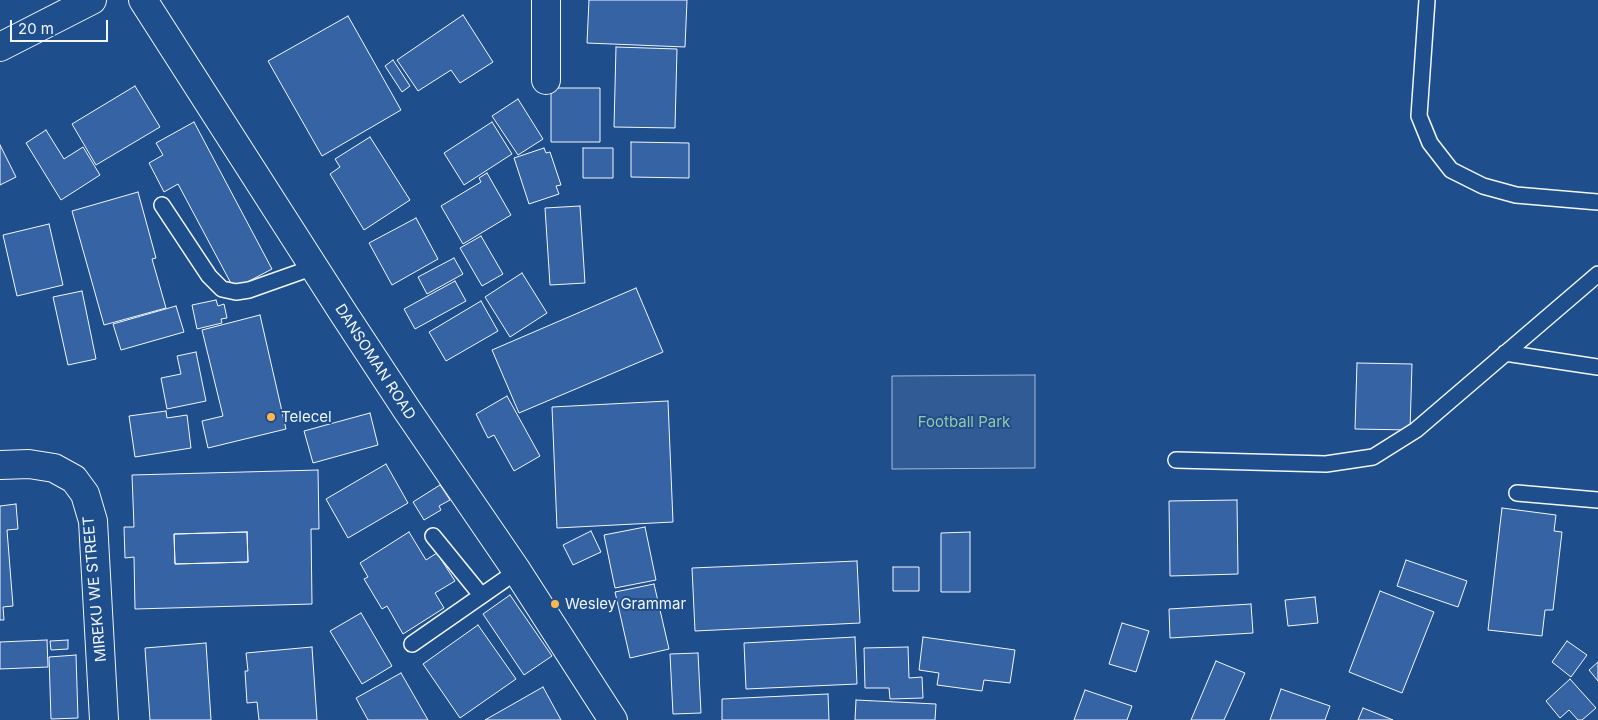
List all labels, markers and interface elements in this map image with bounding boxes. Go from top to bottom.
scale bar [12,10,110,42]
text: 20 m [18,19,54,38]
street label: DANSOMAN ROAD [331,301,419,423]
place label: Telecel [281,408,332,426]
marker: Telecel [265,411,277,423]
park label: Football Park [918,413,1010,431]
street label: MIREKU WE STREET [80,515,110,663]
place label: Wesley Grammar [565,595,686,613]
marker: Wesley Grammar [549,598,561,610]

